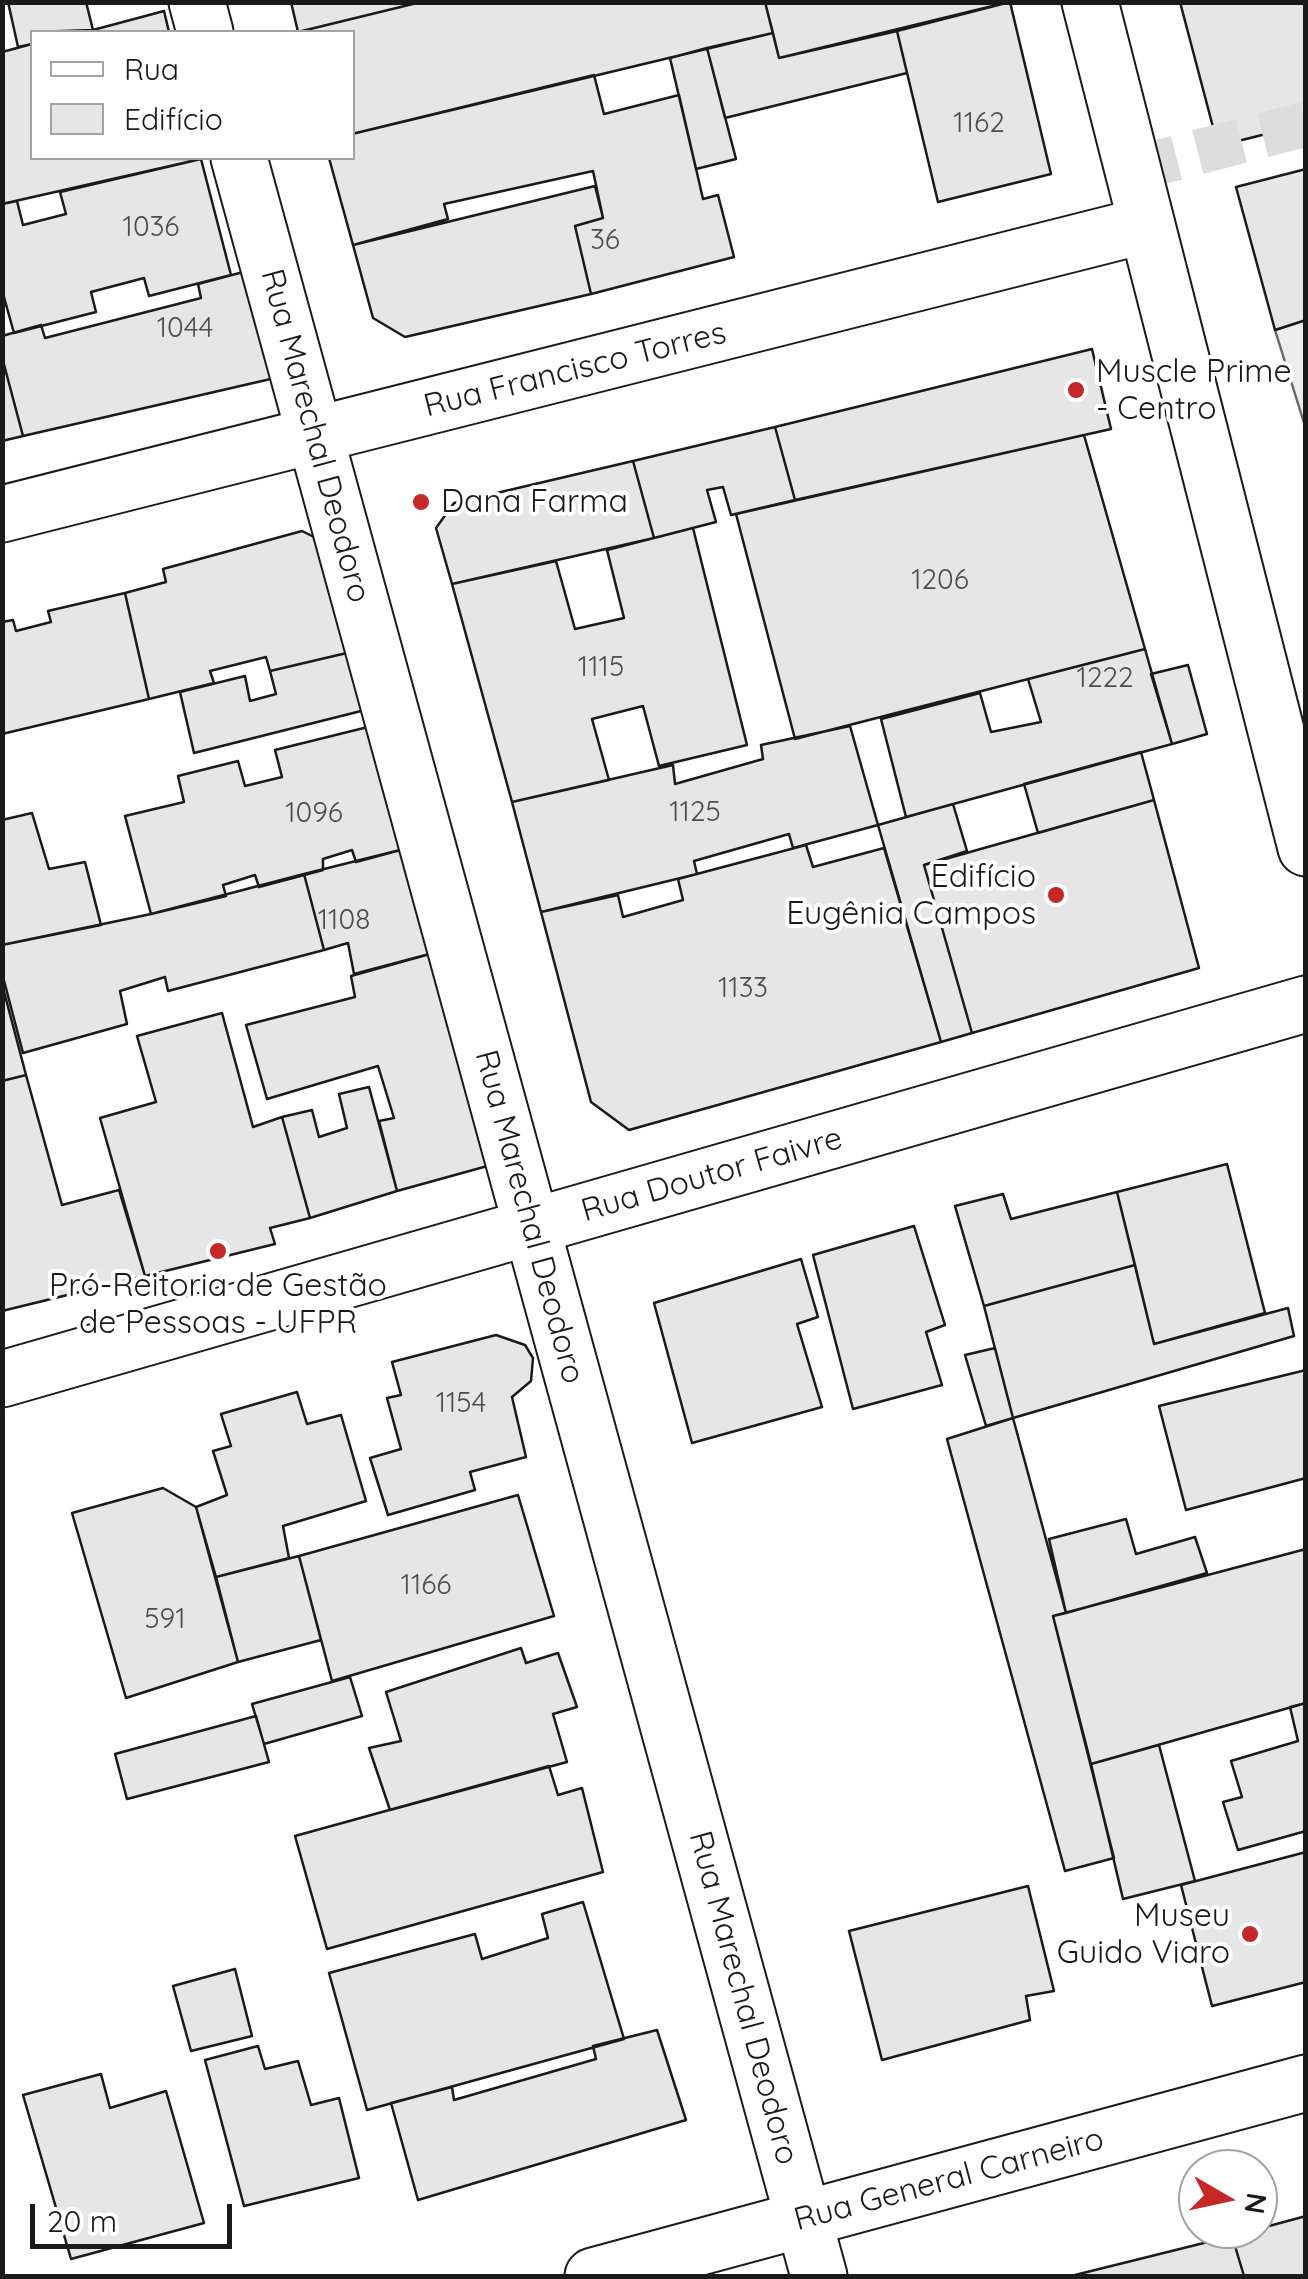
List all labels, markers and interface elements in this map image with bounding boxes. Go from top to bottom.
legend [30,30,355,160]
text: Rua [124,50,179,88]
text: Edifício [124,100,223,138]
house number: 1162 [953,107,1005,141]
house number: 1036 [123,211,179,245]
house number: 36 [590,224,620,258]
street label: Rua Marechal Deodoro [252,265,378,607]
house number: 1044 [157,312,213,346]
street label: Rua Francisco Torres [420,314,730,426]
place label: Muscle Prime - Centro [1096,353,1292,428]
marker: Muscle Prime - Centro [1065,379,1087,401]
place label: Dana Farma [441,483,628,521]
marker: Dana Farma [410,491,432,513]
house number: 1206 [911,564,969,598]
house number: 1115 [578,651,624,685]
house number: 1222 [1077,662,1133,696]
house number: 1125 [669,796,721,830]
house number: 1096 [285,797,343,831]
place label: Edifício Eugênia Campos [786,858,1036,933]
marker: Edifício Eugênia Campos [1045,884,1067,906]
house number: 1108 [318,904,370,938]
house number: 1133 [718,972,768,1006]
street label: Rua Marechal Deodoro [466,1046,592,1388]
street label: Rua Doutor Faivre [577,1119,847,1231]
marker: Pró-Reitoria de Gestão de Pessoas - UFPR [207,1240,229,1262]
place label: Pró-Reitoria de Gestão de Pessoas - UFPR [49,1267,387,1342]
house number: 1154 [436,1387,486,1421]
house number: 1166 [401,1569,451,1603]
house number: 591 [144,1603,186,1637]
street label: Rua Marechal Deodoro [680,1827,806,2169]
place label: Museu Guido Viaro [1057,1897,1230,1972]
marker: Museu Guido Viaro [1239,1923,1261,1945]
street label: Rua General Carneiro [790,2120,1108,2240]
north arrow [1178,2149,1278,2249]
scale bar [35,2184,238,2246]
text: N [1237,2191,1275,2216]
text: 20 m [47,2202,117,2240]

